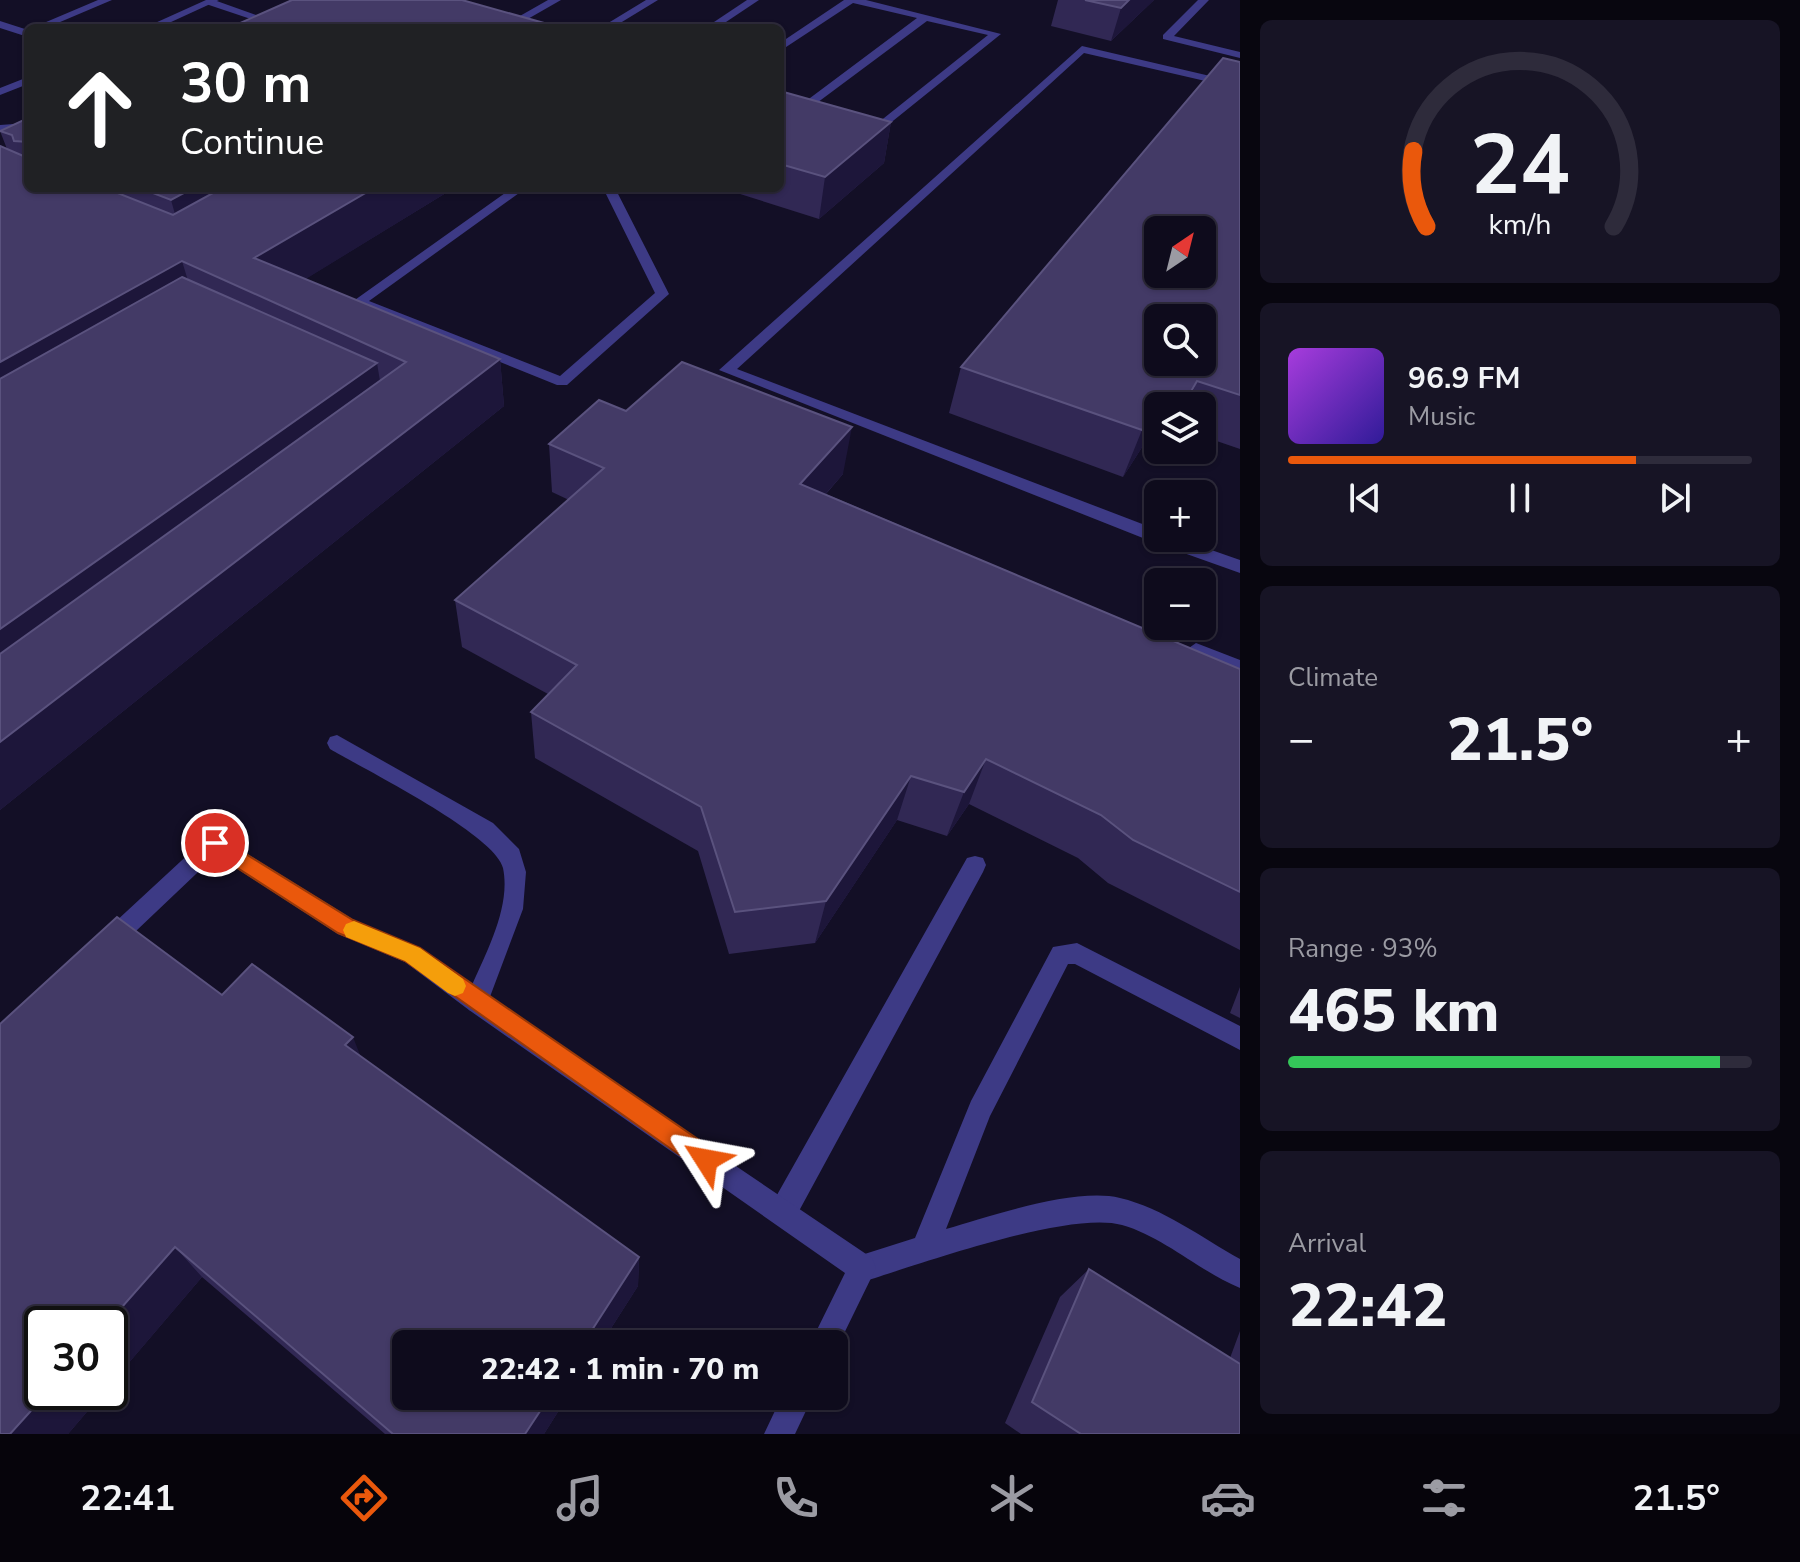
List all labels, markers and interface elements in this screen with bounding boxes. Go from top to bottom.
text: 30 m [180,45,311,122]
icon: ahead [48,56,152,160]
text: 24 [1470,109,1570,222]
text: Continue [180,118,324,167]
text: km/h [1489,206,1551,245]
north arrow [1144,216,1216,288]
map controls [1144,216,1216,640]
button: search [1144,304,1216,376]
text: 96.9 FM [1408,358,1520,399]
button: layers [1144,392,1216,464]
text: Music [1408,399,1475,434]
icon: previous [1343,476,1387,520]
icon: pause [1498,476,1542,520]
icon: next [1653,476,1697,520]
button: + [1144,480,1216,552]
button: − [1144,568,1216,640]
text: Climate [1288,660,1378,695]
text: 21.5° [1447,699,1593,781]
text: − [1288,710,1314,770]
text: + [1726,710,1752,770]
pin [181,809,249,877]
icon: arrive [193,821,237,865]
text: Range · 93% [1288,931,1438,966]
text: 465 km [1288,970,1500,1052]
position arrow [664,1118,748,1202]
text: Arrival [1288,1226,1366,1261]
text: 22:42 [1288,1265,1448,1347]
speed limit sign: 30 [24,1306,128,1410]
text: 22:42 · 1 min · 70 m [481,1349,759,1390]
icon: directions [336,1470,392,1526]
icon: music [552,1470,608,1526]
icon: phone [768,1470,824,1526]
icon: climate [984,1470,1040,1526]
icon: car [1200,1470,1256,1526]
icon: filters [1416,1470,1472,1526]
text: 22:41 [80,1474,175,1523]
text: 21.5° [1633,1474,1720,1523]

